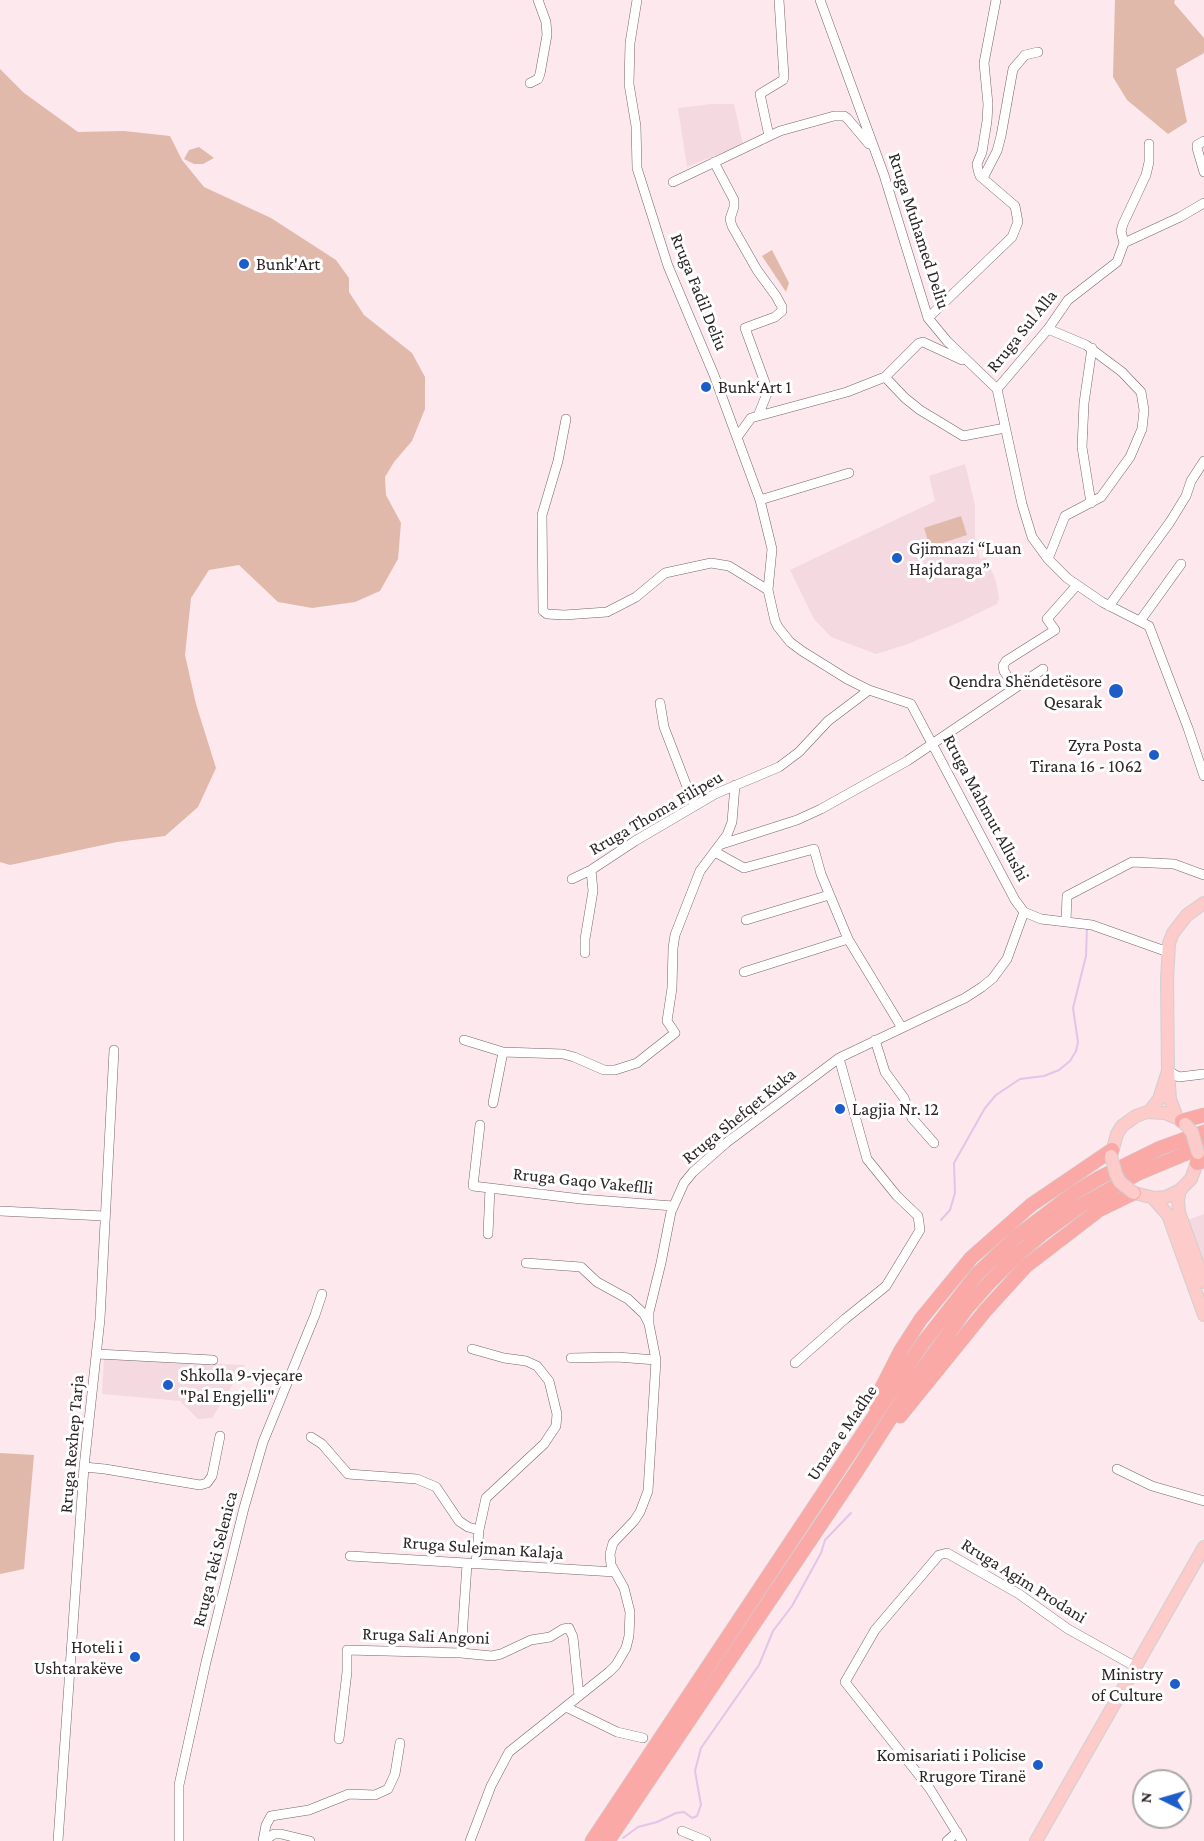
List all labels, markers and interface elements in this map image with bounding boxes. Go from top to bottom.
street label: Rruga Muhamed Deliu [884,150,954,312]
street label: Rruga Fadil Deliu [666,230,732,354]
place label: Bunk'Art [256,253,320,275]
marker: Bunk'Art [237,257,251,271]
street label: Rruga Sul Alla [982,285,1062,377]
place label: Bunk‘Art 1 [718,376,791,398]
marker: Bunk‘Art 1 [699,380,713,394]
place label: Gjimnazi “Luan Hajdaraga” [909,537,1022,580]
marker: Gjimnazi “Luan Hajdaraga” [890,551,904,565]
place label: Qendra Shëndetësore Qesarak [948,670,1102,712]
marker: Qendra Shëndetësore Qesarak [1107,682,1125,700]
street label: Rruga Mahmut Allushi [938,731,1034,885]
place label: Zyra Posta Tirana 16 - 1062 [1030,734,1142,777]
marker: Zyra Posta Tirana 16 - 1062 [1147,748,1161,762]
street label: Rruga Thoma Filipeu [585,766,727,860]
street label: Rruga Shefqet Kuka [678,1063,800,1169]
place label: Lagjia Nr. 12 [852,1098,939,1120]
marker: Lagjia Nr. 12 [833,1102,847,1116]
street label: Rruga Gaqo Vakeflli [512,1163,654,1199]
place label: Shkolla 9-vjeçare "Pal Engjelli" [180,1364,303,1406]
street label: Rruga Rexhep Tarja [55,1374,89,1514]
marker: Shkolla 9-vjeçare "Pal Engjelli" [161,1378,175,1392]
street label: Unaza e Madhe [802,1381,882,1485]
street label: Rruga Teki Selenica [188,1489,242,1629]
street label: Rruga Sulejman Kalaja [402,1532,564,1564]
street label: Rruga Agim Prodani [957,1534,1091,1628]
street label: Rruga Sali Angoni [362,1623,490,1649]
place label: Hoteli i Ushtarakëve [34,1636,123,1678]
marker: Hoteli i Ushtarakëve [128,1650,142,1664]
place label: Ministry of Culture [1091,1663,1163,1706]
marker: Ministry of Culture [1168,1677,1182,1691]
place label: Komisariati i Policise Rrugore Tiranë [877,1744,1026,1786]
marker: Komisariati i Policise Rrugore Tiranë [1031,1758,1045,1772]
north arrow [1132,1769,1192,1829]
text: N [1137,1791,1155,1804]

